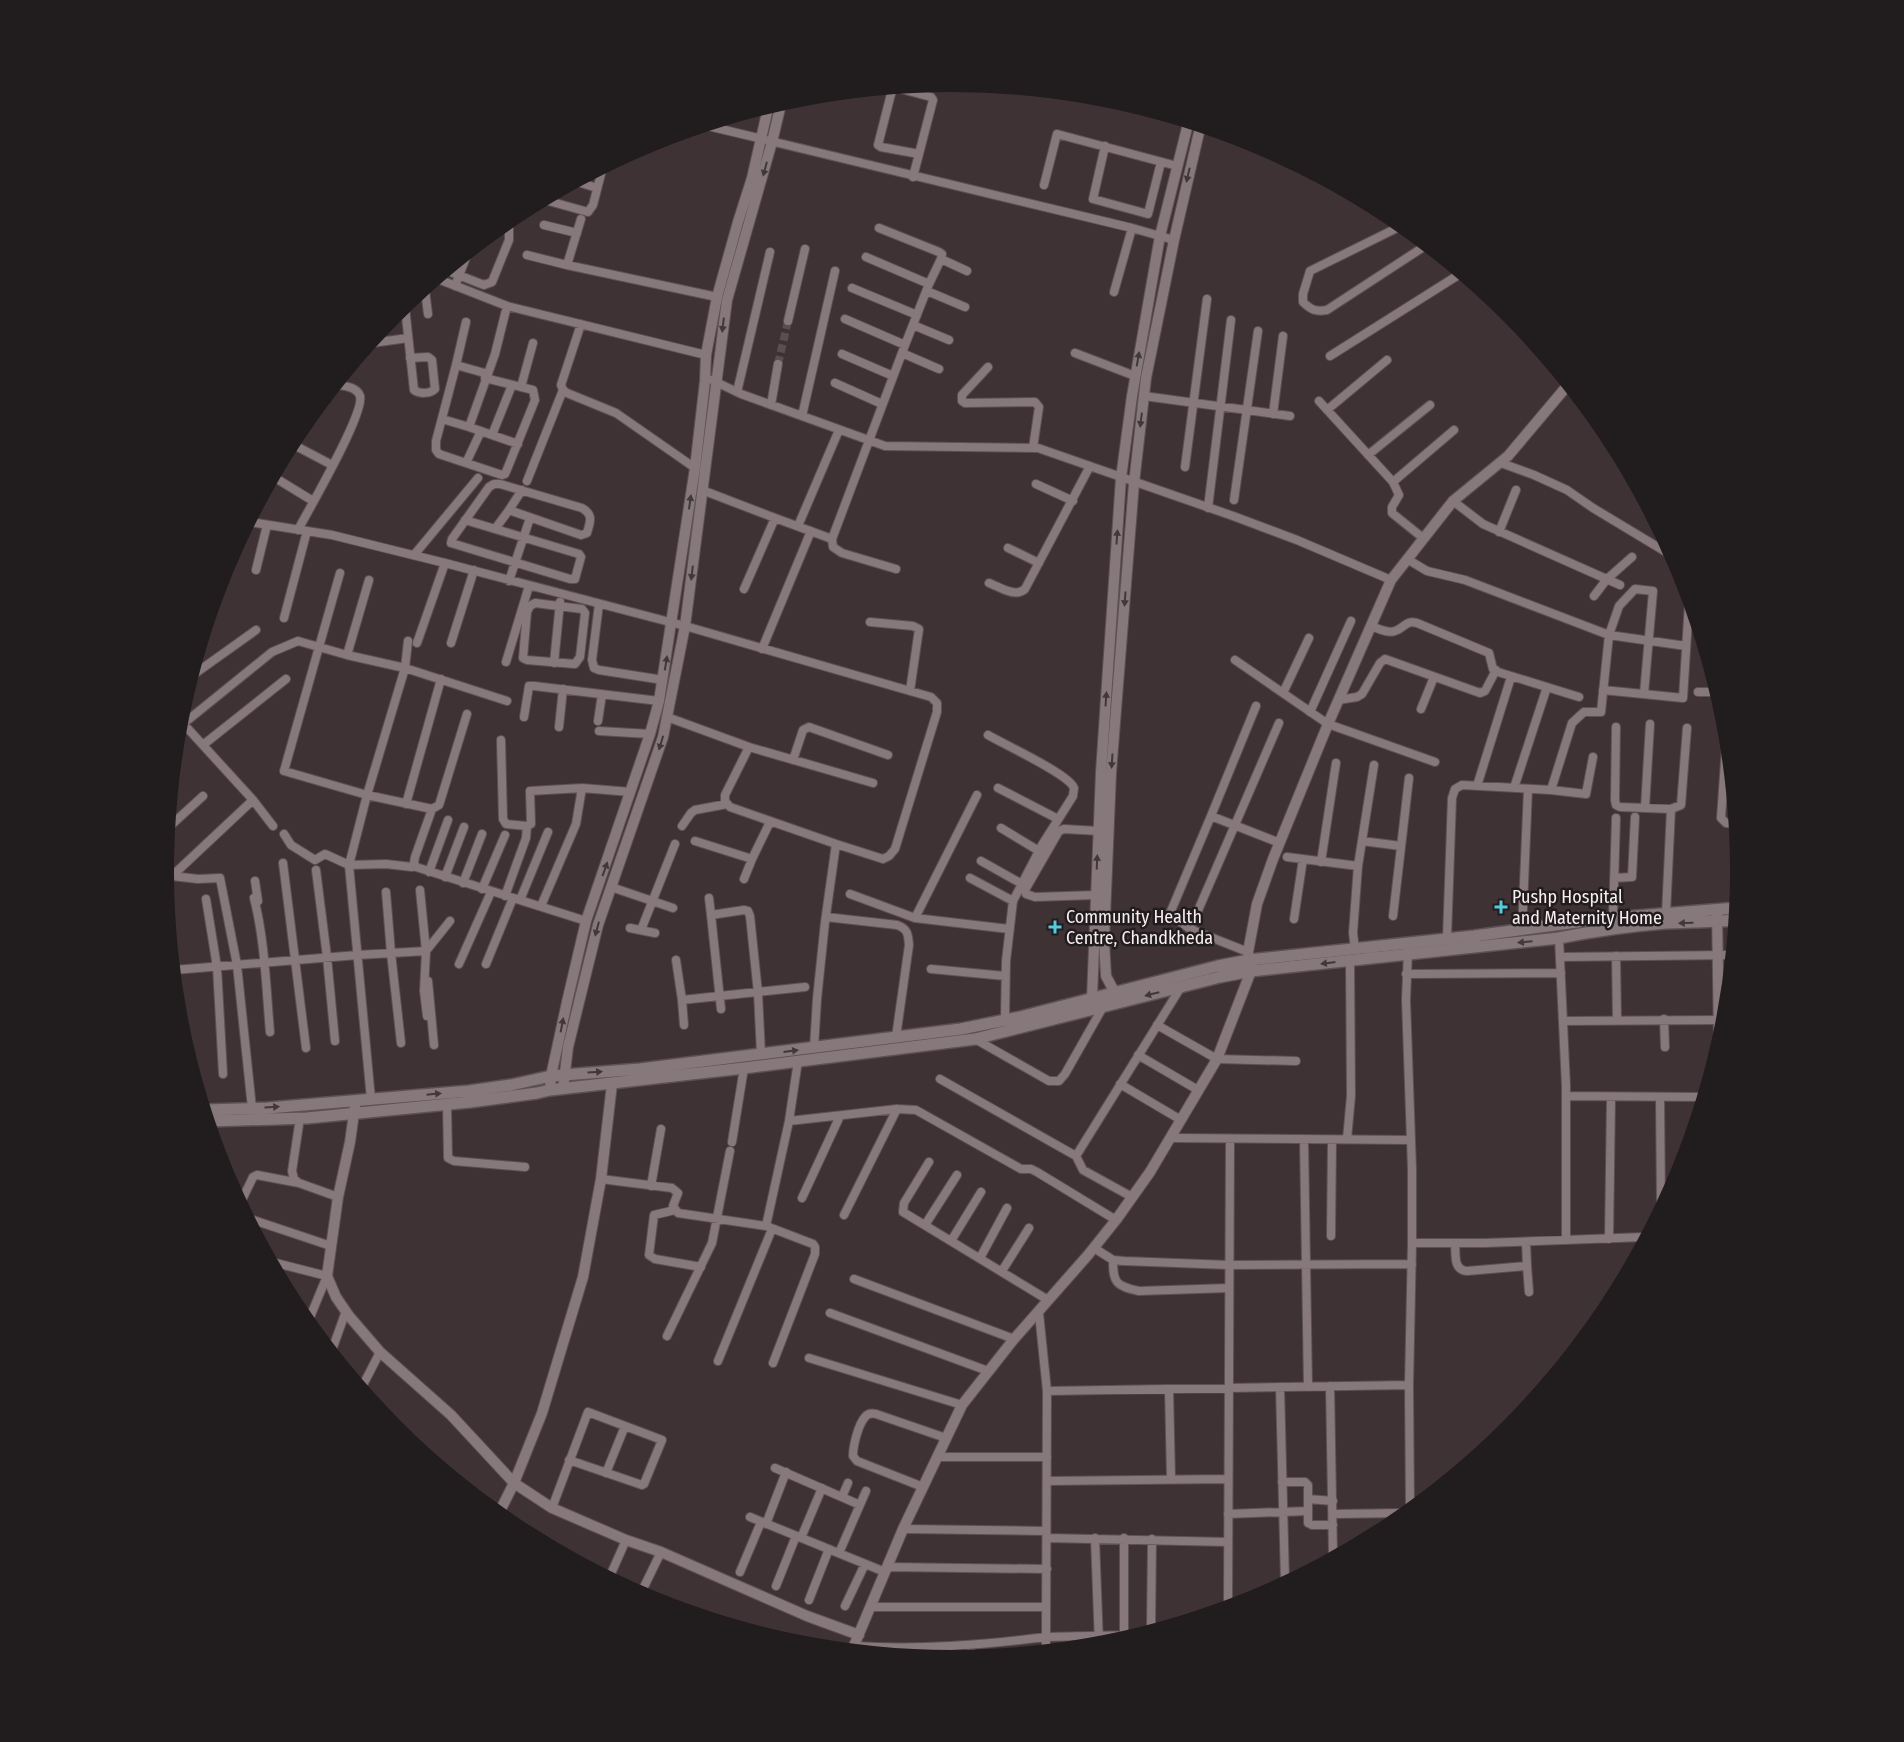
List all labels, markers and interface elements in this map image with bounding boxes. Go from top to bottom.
one-way arrow [760,161,768,176]
one-way arrow [1184,167,1192,182]
one-way arrow [719,318,727,334]
one-way arrow [1135,350,1143,366]
one-way arrow [1137,412,1145,428]
one-way arrow [686,494,694,510]
one-way arrow [1113,529,1121,545]
one-way arrow [688,566,696,582]
one-way arrow [1120,592,1128,608]
one-way arrow [662,654,670,670]
one-way arrow [1102,691,1110,707]
one-way arrow [657,735,665,750]
one-way arrow [1108,754,1116,770]
one-way arrow [1094,853,1102,869]
one-way arrow [602,861,609,876]
place label: Pushp Hospital and Maternity Home [1512,886,1662,929]
marker: Pushp Hospital and Maternity Home [1494,900,1508,914]
place label: Community Health Centre, Chandkheda [1066,906,1213,949]
one-way arrow [1678,919,1694,927]
marker: Community Health Centre, Chandkheda [1048,920,1062,934]
one-way arrow [593,921,601,937]
one-way arrow [1516,938,1532,946]
one-way arrow [1320,959,1336,967]
one-way arrow [1144,991,1159,999]
one-way arrow [559,1017,567,1033]
one-way arrow [783,1047,799,1055]
one-way arrow [587,1068,603,1076]
one-way arrow [426,1090,442,1098]
one-way arrow [264,1103,280,1111]

